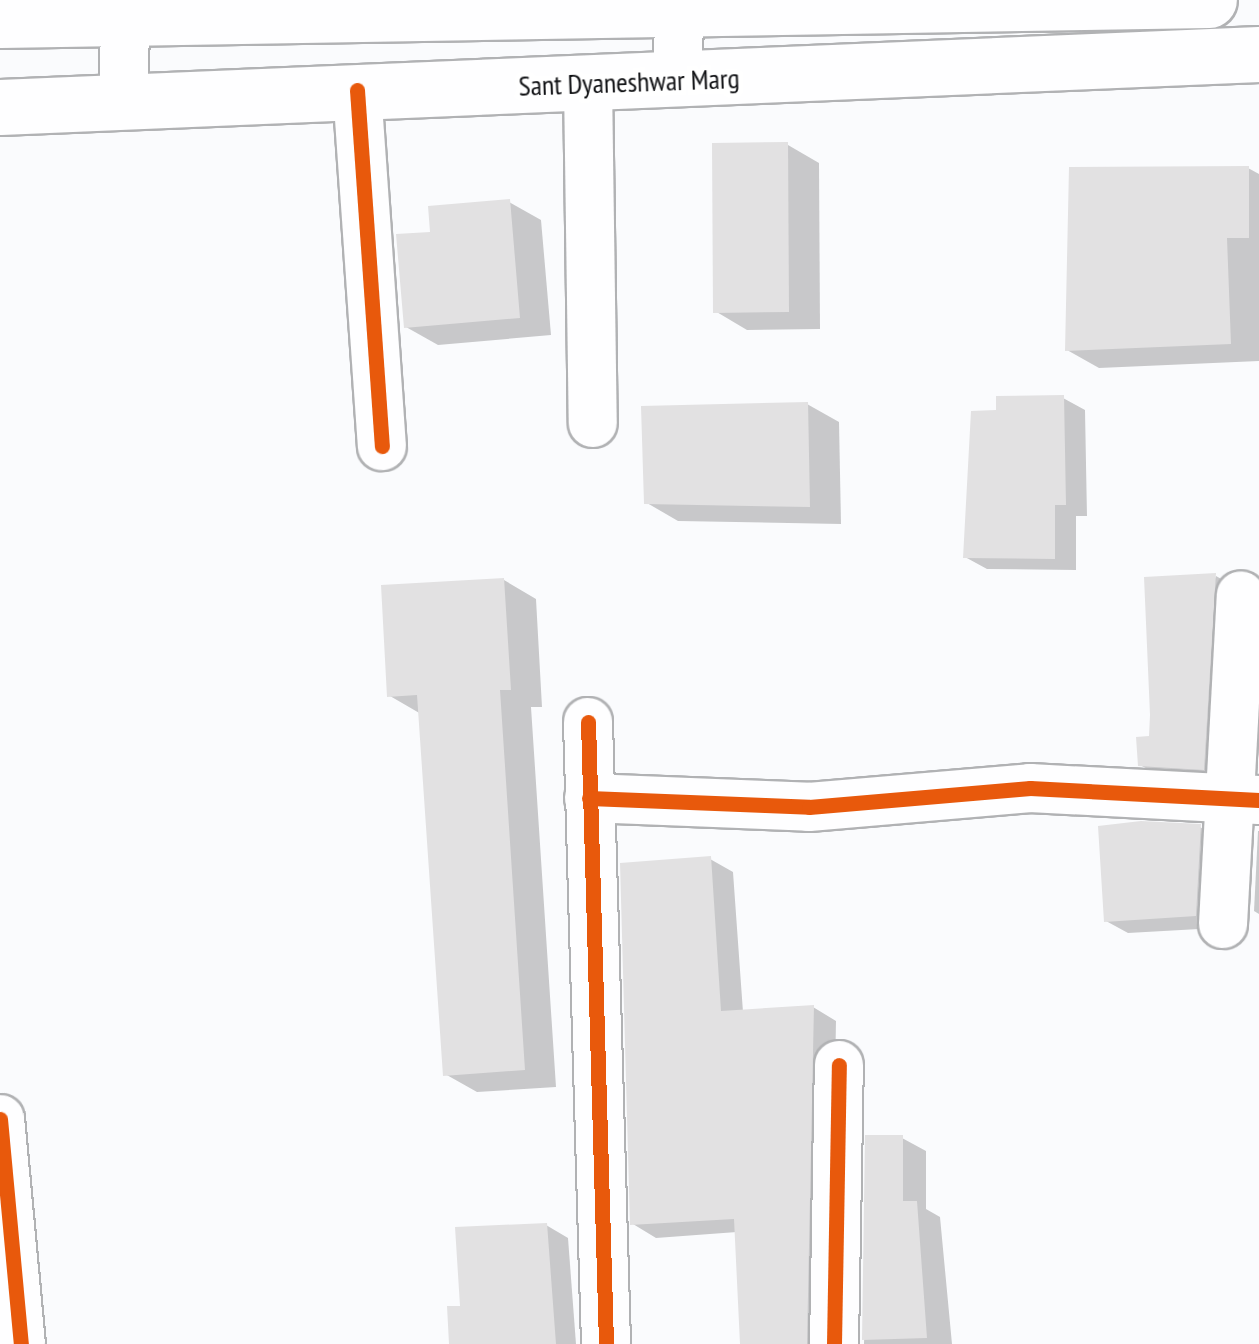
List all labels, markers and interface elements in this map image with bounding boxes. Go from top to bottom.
street label: Sant Dyaneshwar Marg [518,61,740,103]

